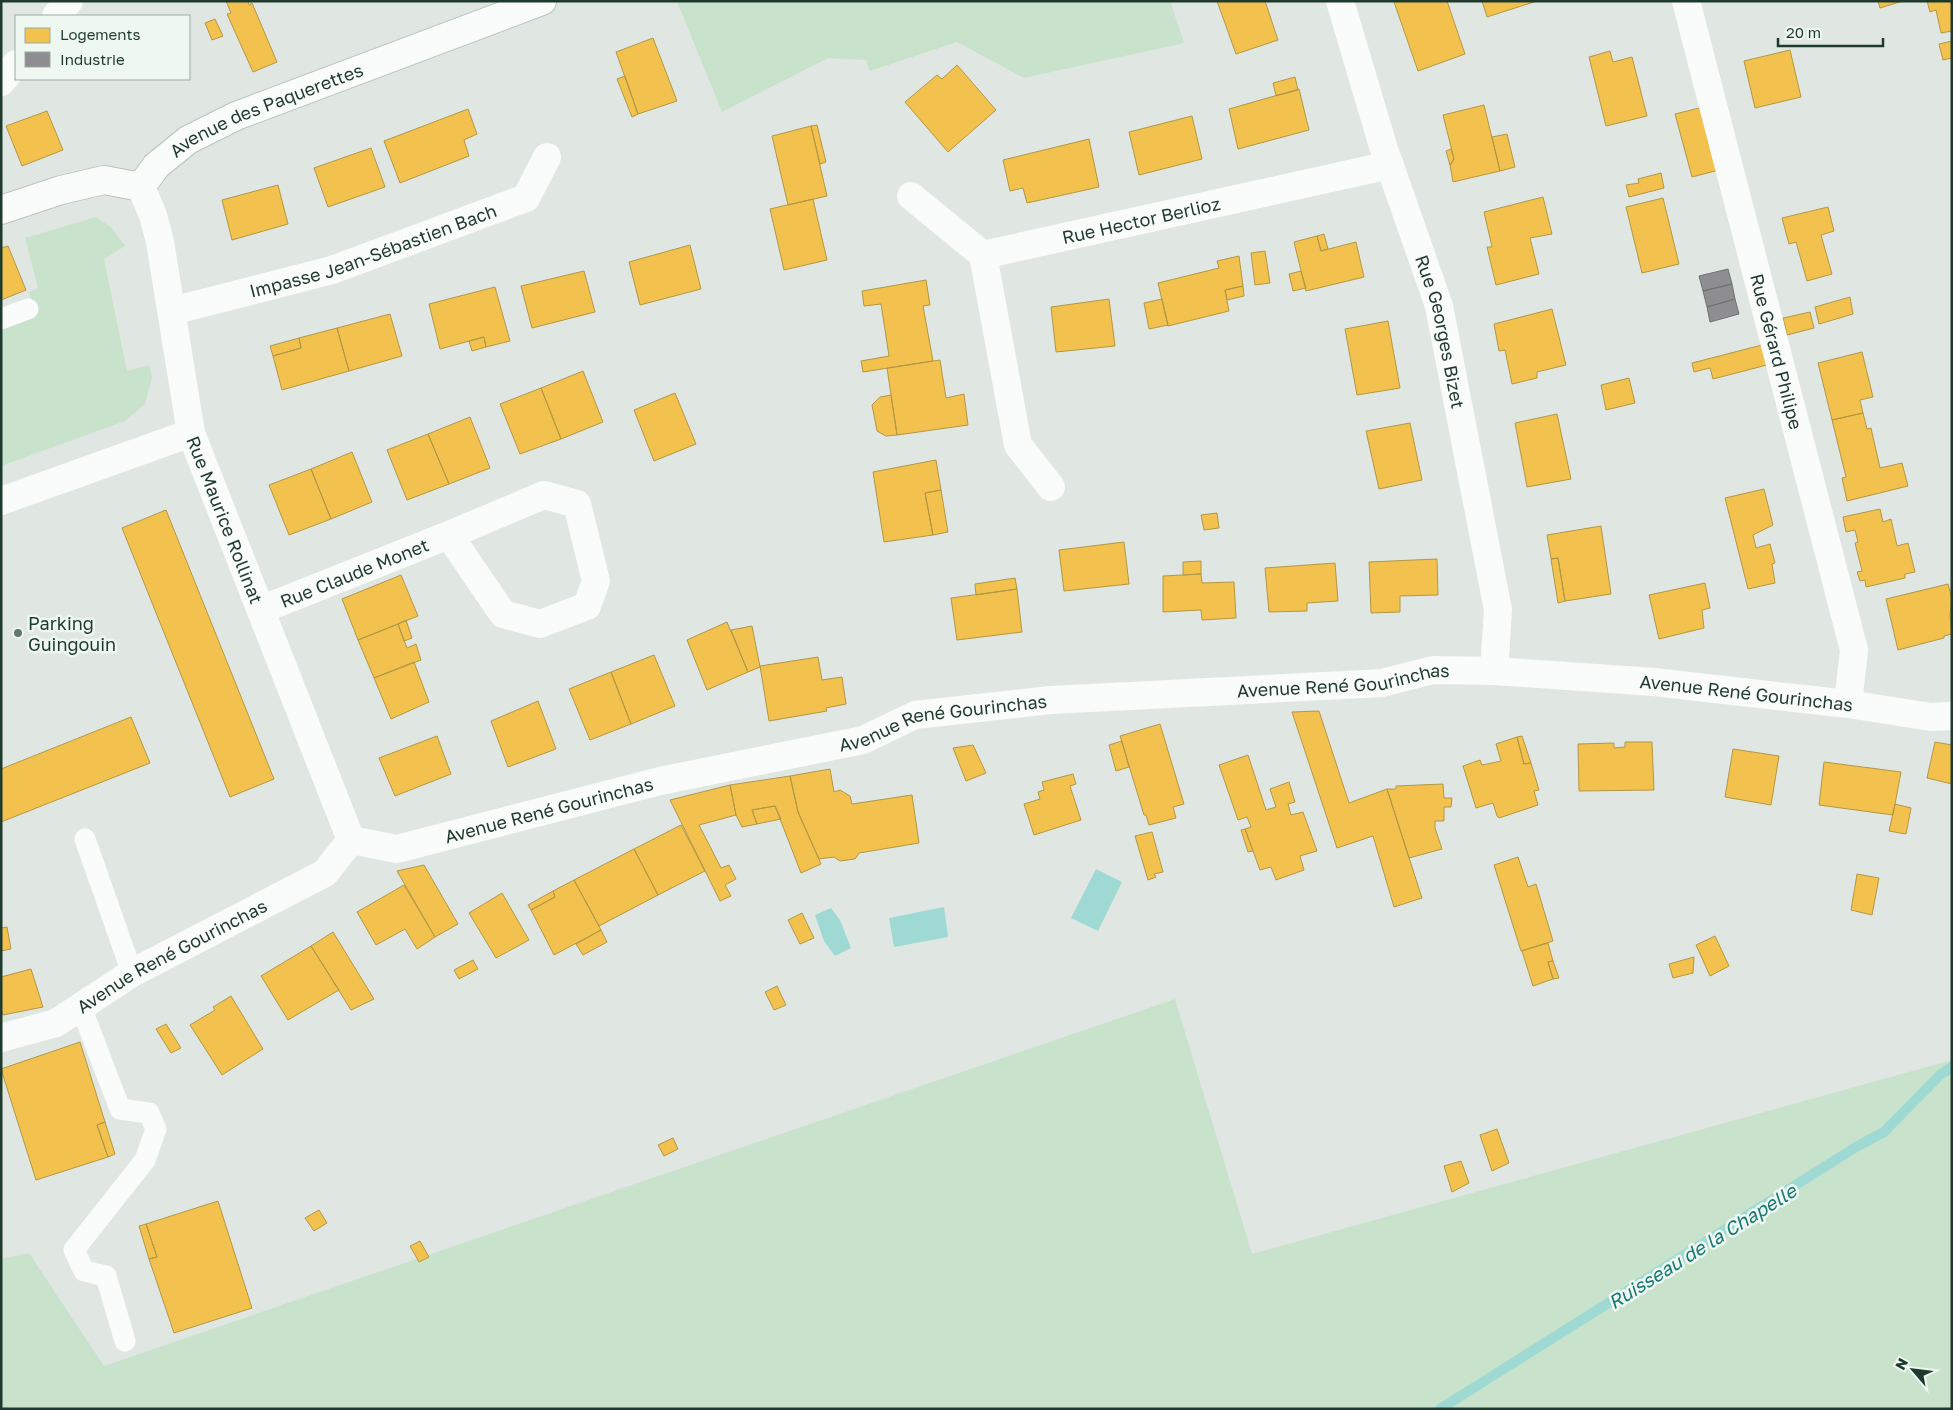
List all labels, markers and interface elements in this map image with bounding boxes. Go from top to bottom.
legend [15,15,190,80]
scale bar [1778,15,1883,47]
text: 20 m [1786,23,1821,41]
text: Logements [60,25,140,43]
text: Industrie [60,50,125,68]
street label: Avenue des Paquerettes [165,58,366,162]
street label: Rue Hector Berlioz [1060,192,1222,248]
street label: Impasse Jean-Sébastien Bach [247,199,499,302]
street label: Rue Georges Bizet [1411,252,1470,410]
street label: Rue Gérard Philipe [1746,271,1807,432]
street label: Rue Maurice Rollinat [182,433,268,607]
street label: Rue Claude Monet [277,533,432,612]
place label: Parking Guingouin [28,612,116,655]
marker: Parking Guingouin [12,627,24,639]
street label: Avenue René Gourinchas [1236,659,1450,701]
street label: Avenue René Gourinchas [1639,670,1855,716]
street label: Avenue René Gourinchas [837,690,1048,756]
street label: Avenue René Gourinchas [442,772,655,847]
street label: Avenue René Gourinchas [72,894,271,1018]
water label: Ruisseau de la Chapelle [1604,1178,1802,1313]
north arrow [1888,1345,1938,1395]
text: N [1891,1355,1911,1372]

